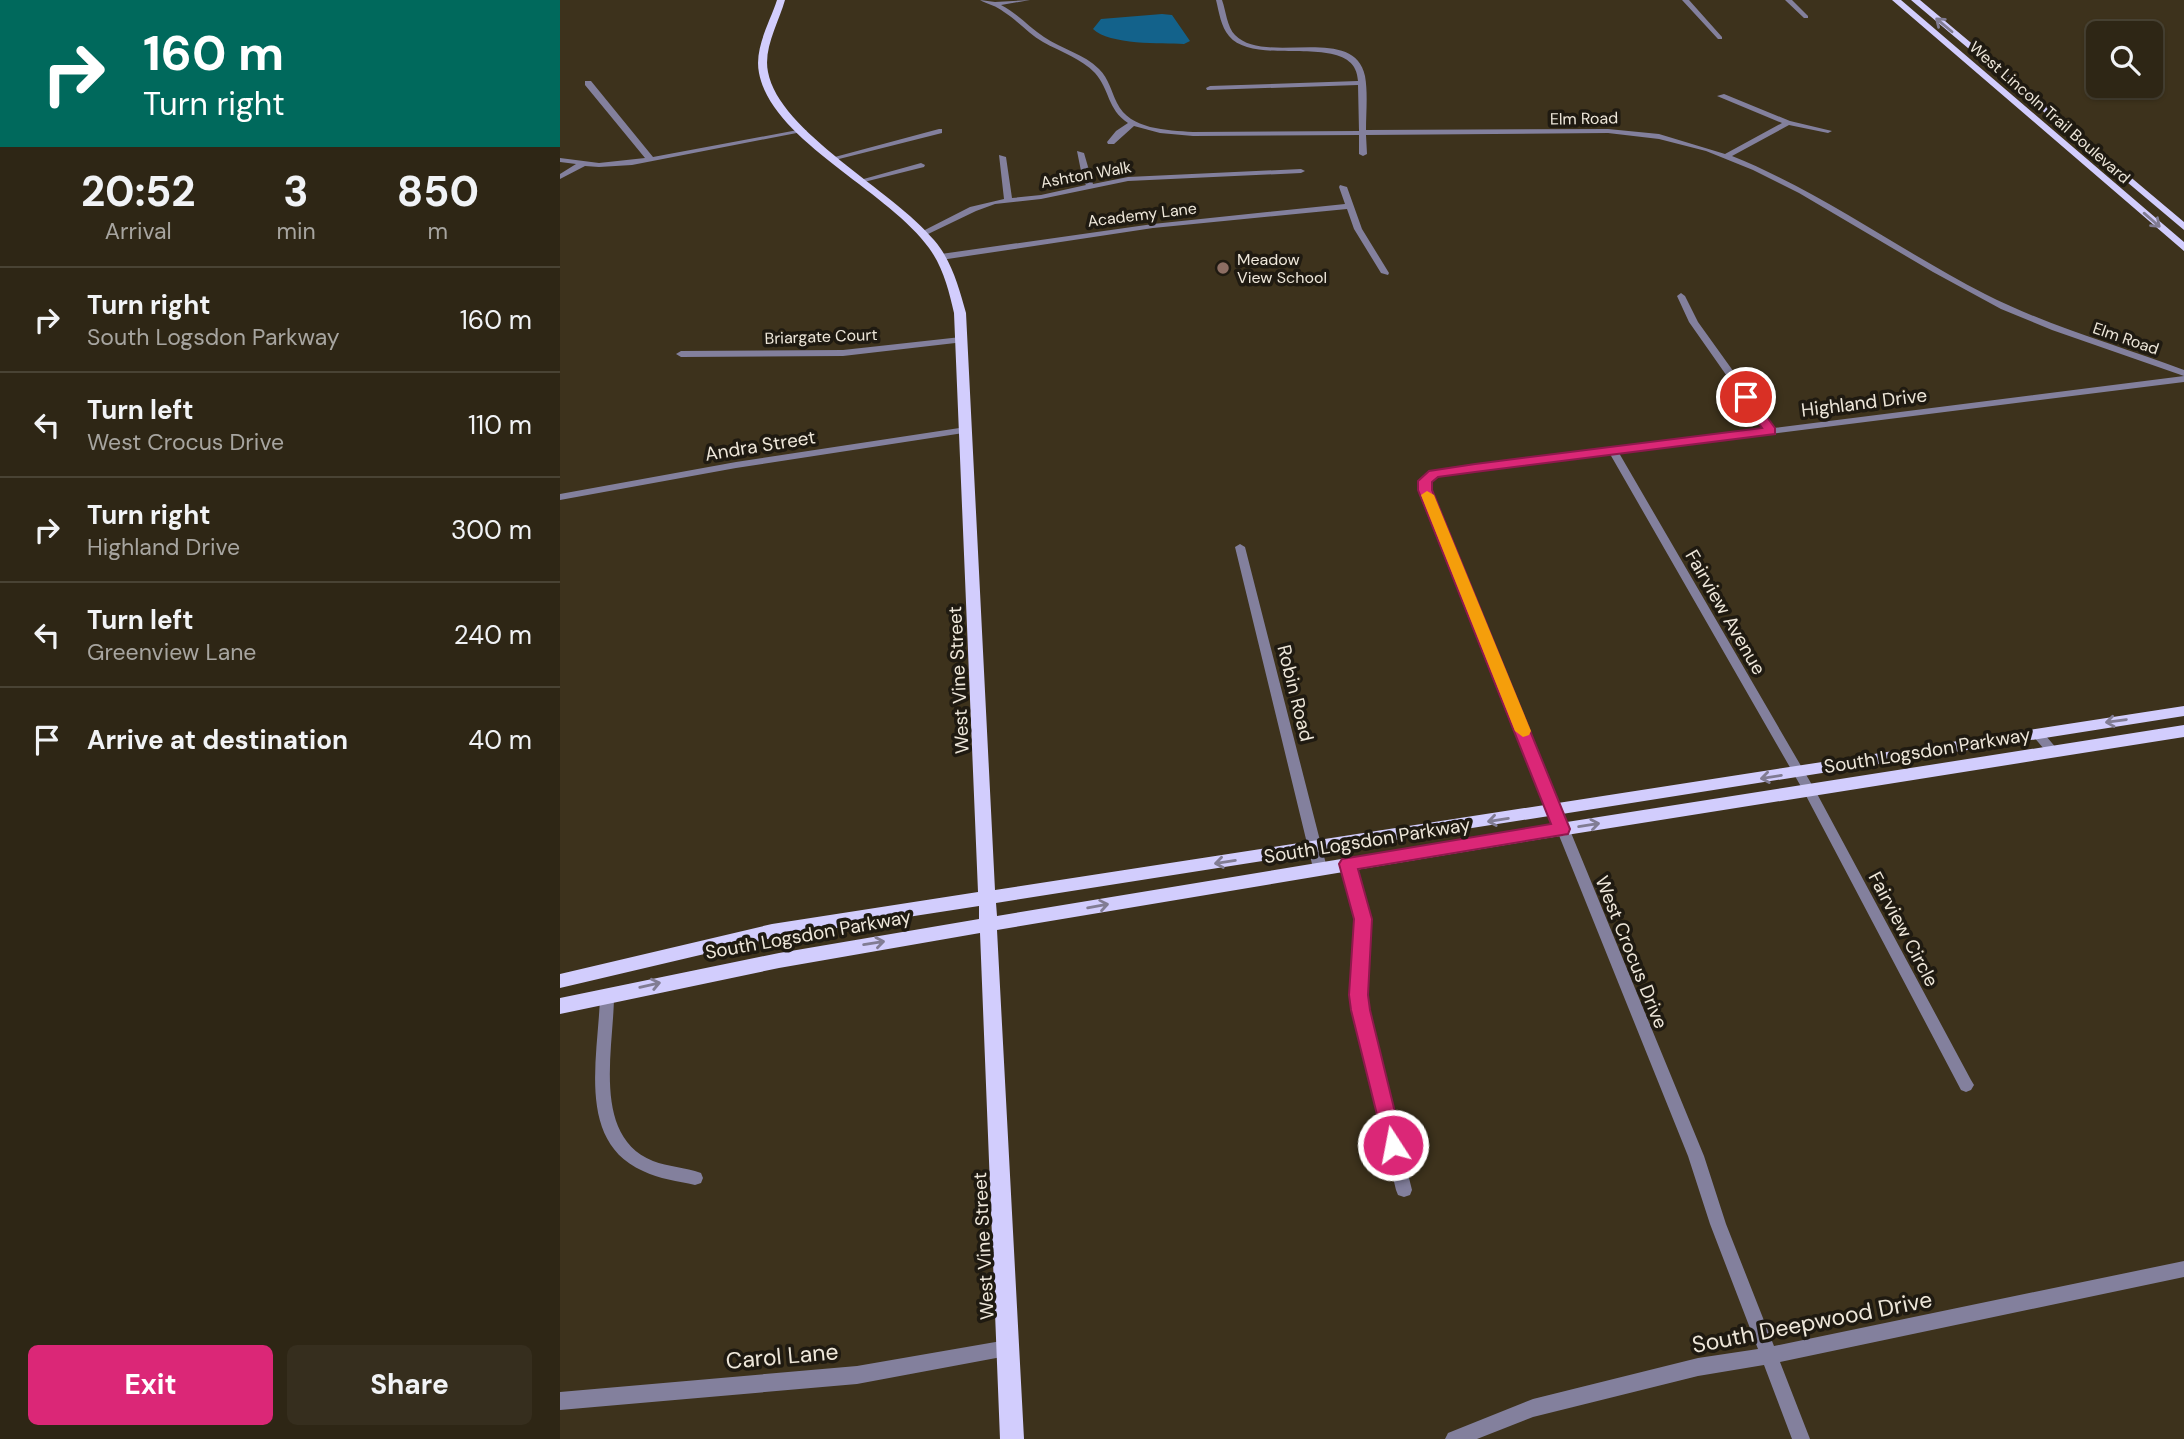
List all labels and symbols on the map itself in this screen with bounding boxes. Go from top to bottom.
one-way arrow [1936,17,1954,33]
street label: West Lincoln Trail Boulevard [1965,37,2134,188]
street label: Elm Road [1550,107,1618,130]
street label: Ashton Walk [1039,156,1133,193]
street label: Academy Lane [1086,197,1198,232]
one-way arrow [2143,212,2161,228]
place label: Meadow View School [1237,249,1327,288]
marker: Meadow View School [1215,260,1231,276]
street label: Elm Road [2090,317,2162,360]
street label: Briargate Court [764,324,878,349]
pin [1716,367,1776,427]
street label: Highland Drive [1800,382,1928,423]
street label: Andra Street [703,424,817,467]
street label: Fairview Avenue [1680,545,1772,679]
street label: West Vine Street [942,606,975,754]
street label: Robin Road [1271,642,1320,744]
one-way arrow [2106,715,2128,728]
street label: South Logsdon Parkway [1822,722,2033,779]
one-way arrow [1760,770,1783,783]
street label: South Logsdon Parkway [1262,812,1473,869]
one-way arrow [1487,814,1510,827]
one-way arrow [1577,818,1599,831]
one-way arrow [1214,856,1236,869]
street label: Fairview Circle [1863,867,1944,991]
street label: West Crocus Drive [1589,872,1674,1032]
one-way arrow [1086,899,1109,912]
street label: South Logsdon Parkway [703,904,913,965]
one-way arrow [862,936,885,949]
one-way arrow [638,978,661,991]
position arrow [1356,1108,1430,1182]
street label: West Vine Street [967,1172,1000,1320]
street label: South Deepwood Drive [1689,1284,1935,1360]
street label: Carol Lane [724,1336,840,1376]

